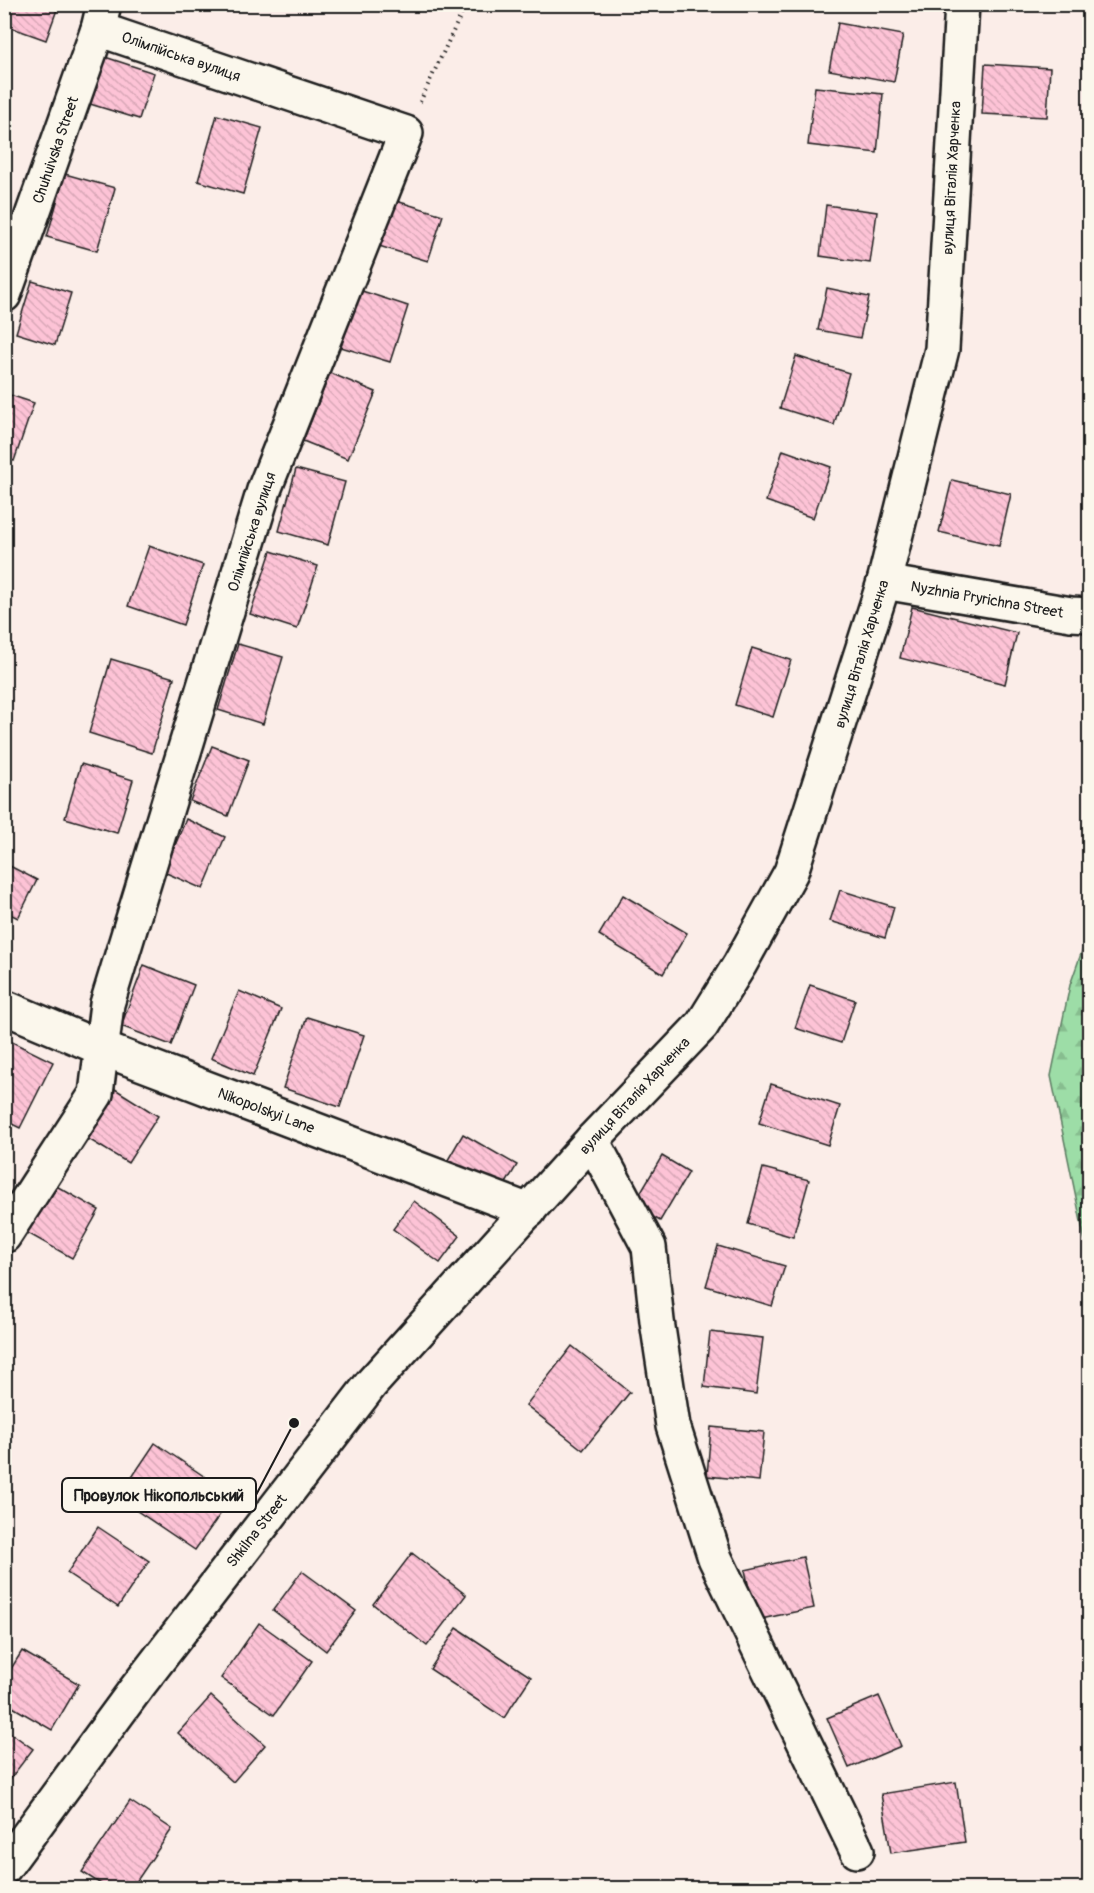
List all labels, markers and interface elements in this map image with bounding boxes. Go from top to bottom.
street label: Олімпійська вулиця [119,28,243,86]
street label: Chuhuivska Street [29,93,84,206]
street label: вулиця Віталія Харченка [938,101,966,255]
street label: Олімпійська вулиця [224,470,280,594]
street label: Nyzhnia Pryrichna Street [909,577,1066,623]
street label: вулиця Віталія Харченка [830,578,894,730]
street label: вулиця Віталія Харченка [576,1033,694,1159]
street label: Nikopolskyi Lane [215,1084,318,1138]
callout: Провулок Нікопольський [62,1478,256,1512]
text: Провулок Нікопольський [74,1486,244,1506]
street label: Shkilna Street [223,1490,292,1571]

